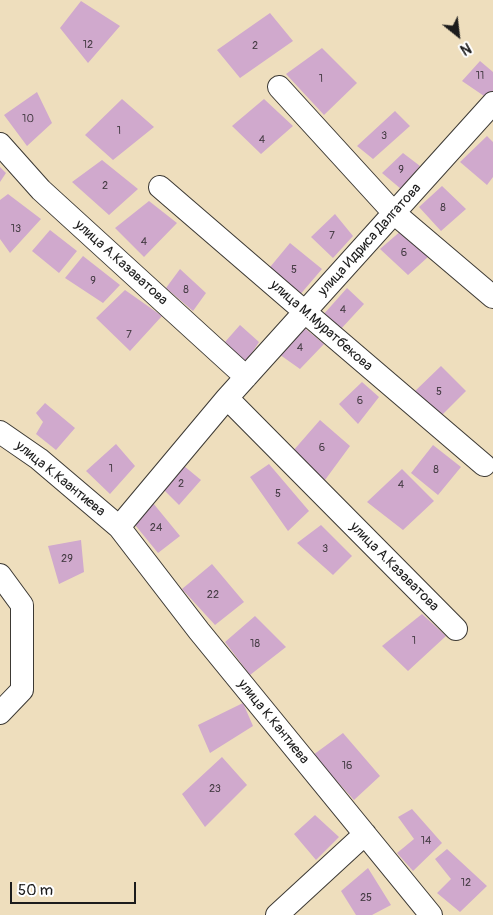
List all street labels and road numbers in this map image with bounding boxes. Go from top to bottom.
street label: улица Идриса Далгатова [315,180,425,300]
street label: улица А.Казаватова [71,217,171,309]
street label: улица М.Муратбекова [266,277,376,375]
street label: улица К.Каантиева [12,438,108,520]
street label: улица А.Казаватова [346,519,442,615]
street label: улица К.Кантиева [234,676,312,768]

